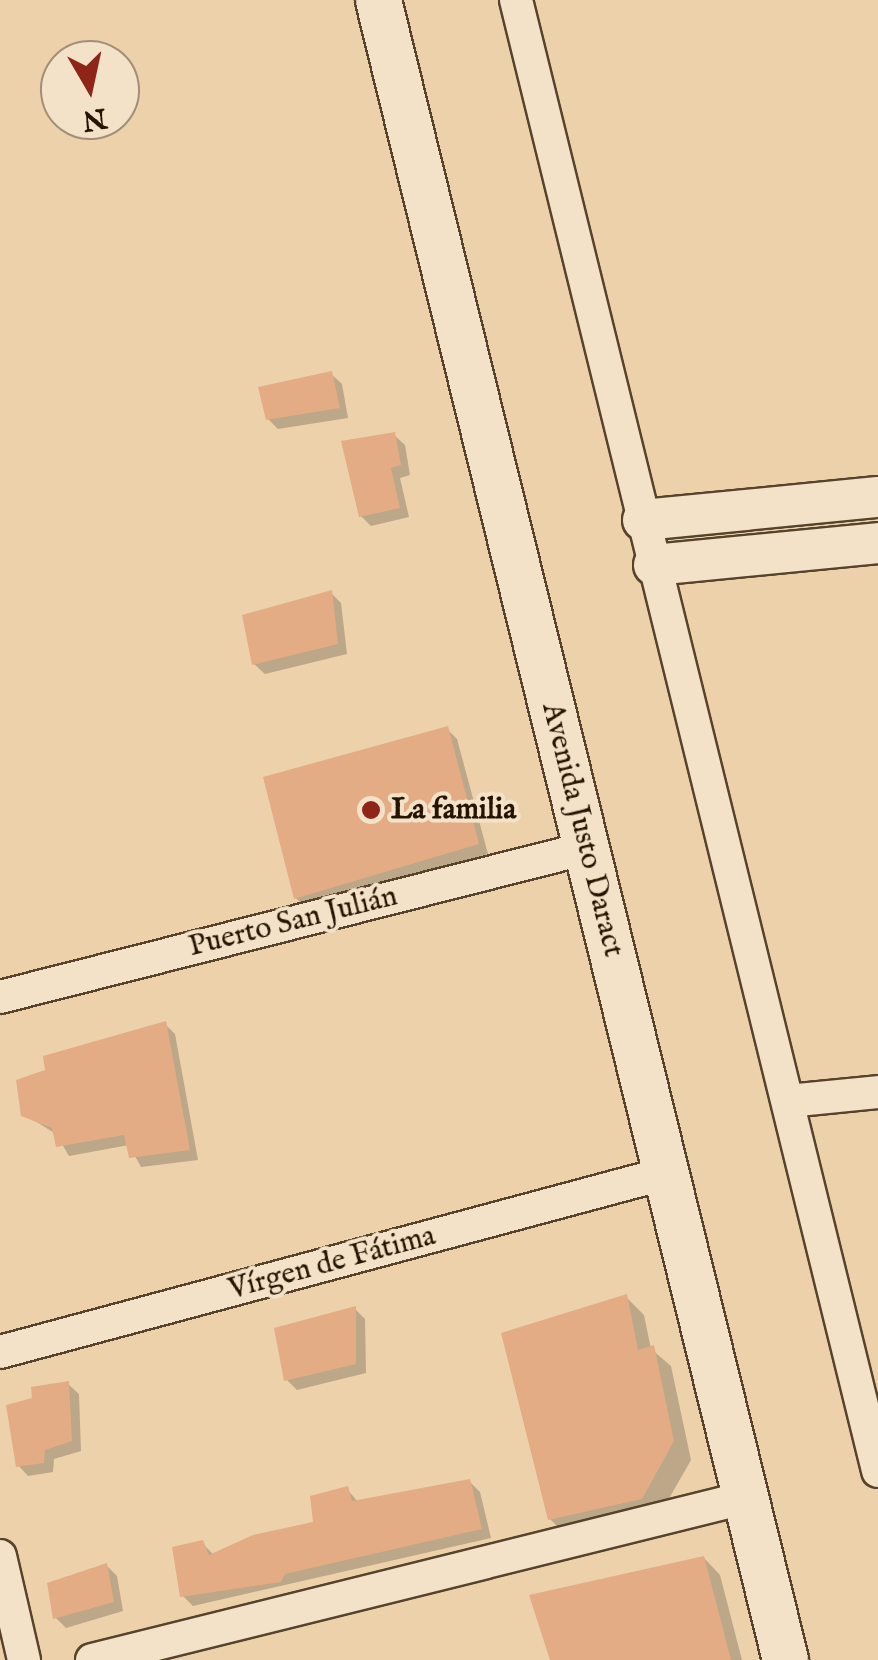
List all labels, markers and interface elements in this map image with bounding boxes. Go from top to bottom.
north arrow [40,40,140,140]
text: N [80,99,109,137]
street label: Avenida Justo Daract [533,699,631,961]
place label: La familia [391,792,516,828]
marker: La familia [360,799,382,821]
street label: Puerto San Julián [185,879,401,965]
street label: Vírgen de Fátima [225,1218,439,1308]

